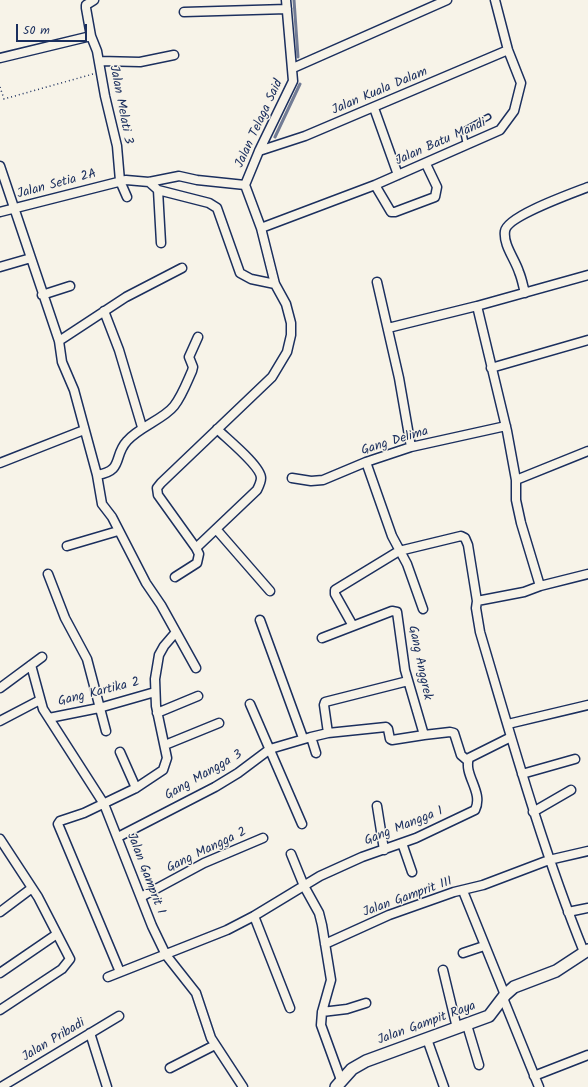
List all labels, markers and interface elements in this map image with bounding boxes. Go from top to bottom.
scale bar [18,16,89,42]
text: 50 m [23,21,50,40]
street label: Jalan Melati 3 [105,64,135,146]
street label: Jalan Kuala Dalam [330,65,430,119]
street label: Jalan Telaga Said [233,77,287,171]
street label: Jalan Batu Mandi [393,116,489,170]
street label: Jalan Setia 2A [16,167,98,203]
street label: Gang Delima [360,424,430,460]
street label: Gang Anggrek [403,624,435,702]
street label: Gang Kartika 2 [57,675,141,711]
street label: Gang Mangga 3 [163,748,245,804]
street label: Gang Mangga 1 [362,804,446,850]
street label: Gang Mangga 2 [165,825,249,877]
street label: Jalan Gamprit I [122,831,168,917]
street label: Jalan Gamprit III [361,875,455,921]
street label: Jalan Gampit Raya [376,999,478,1049]
street label: Jalan Pribadi [20,1016,88,1066]

